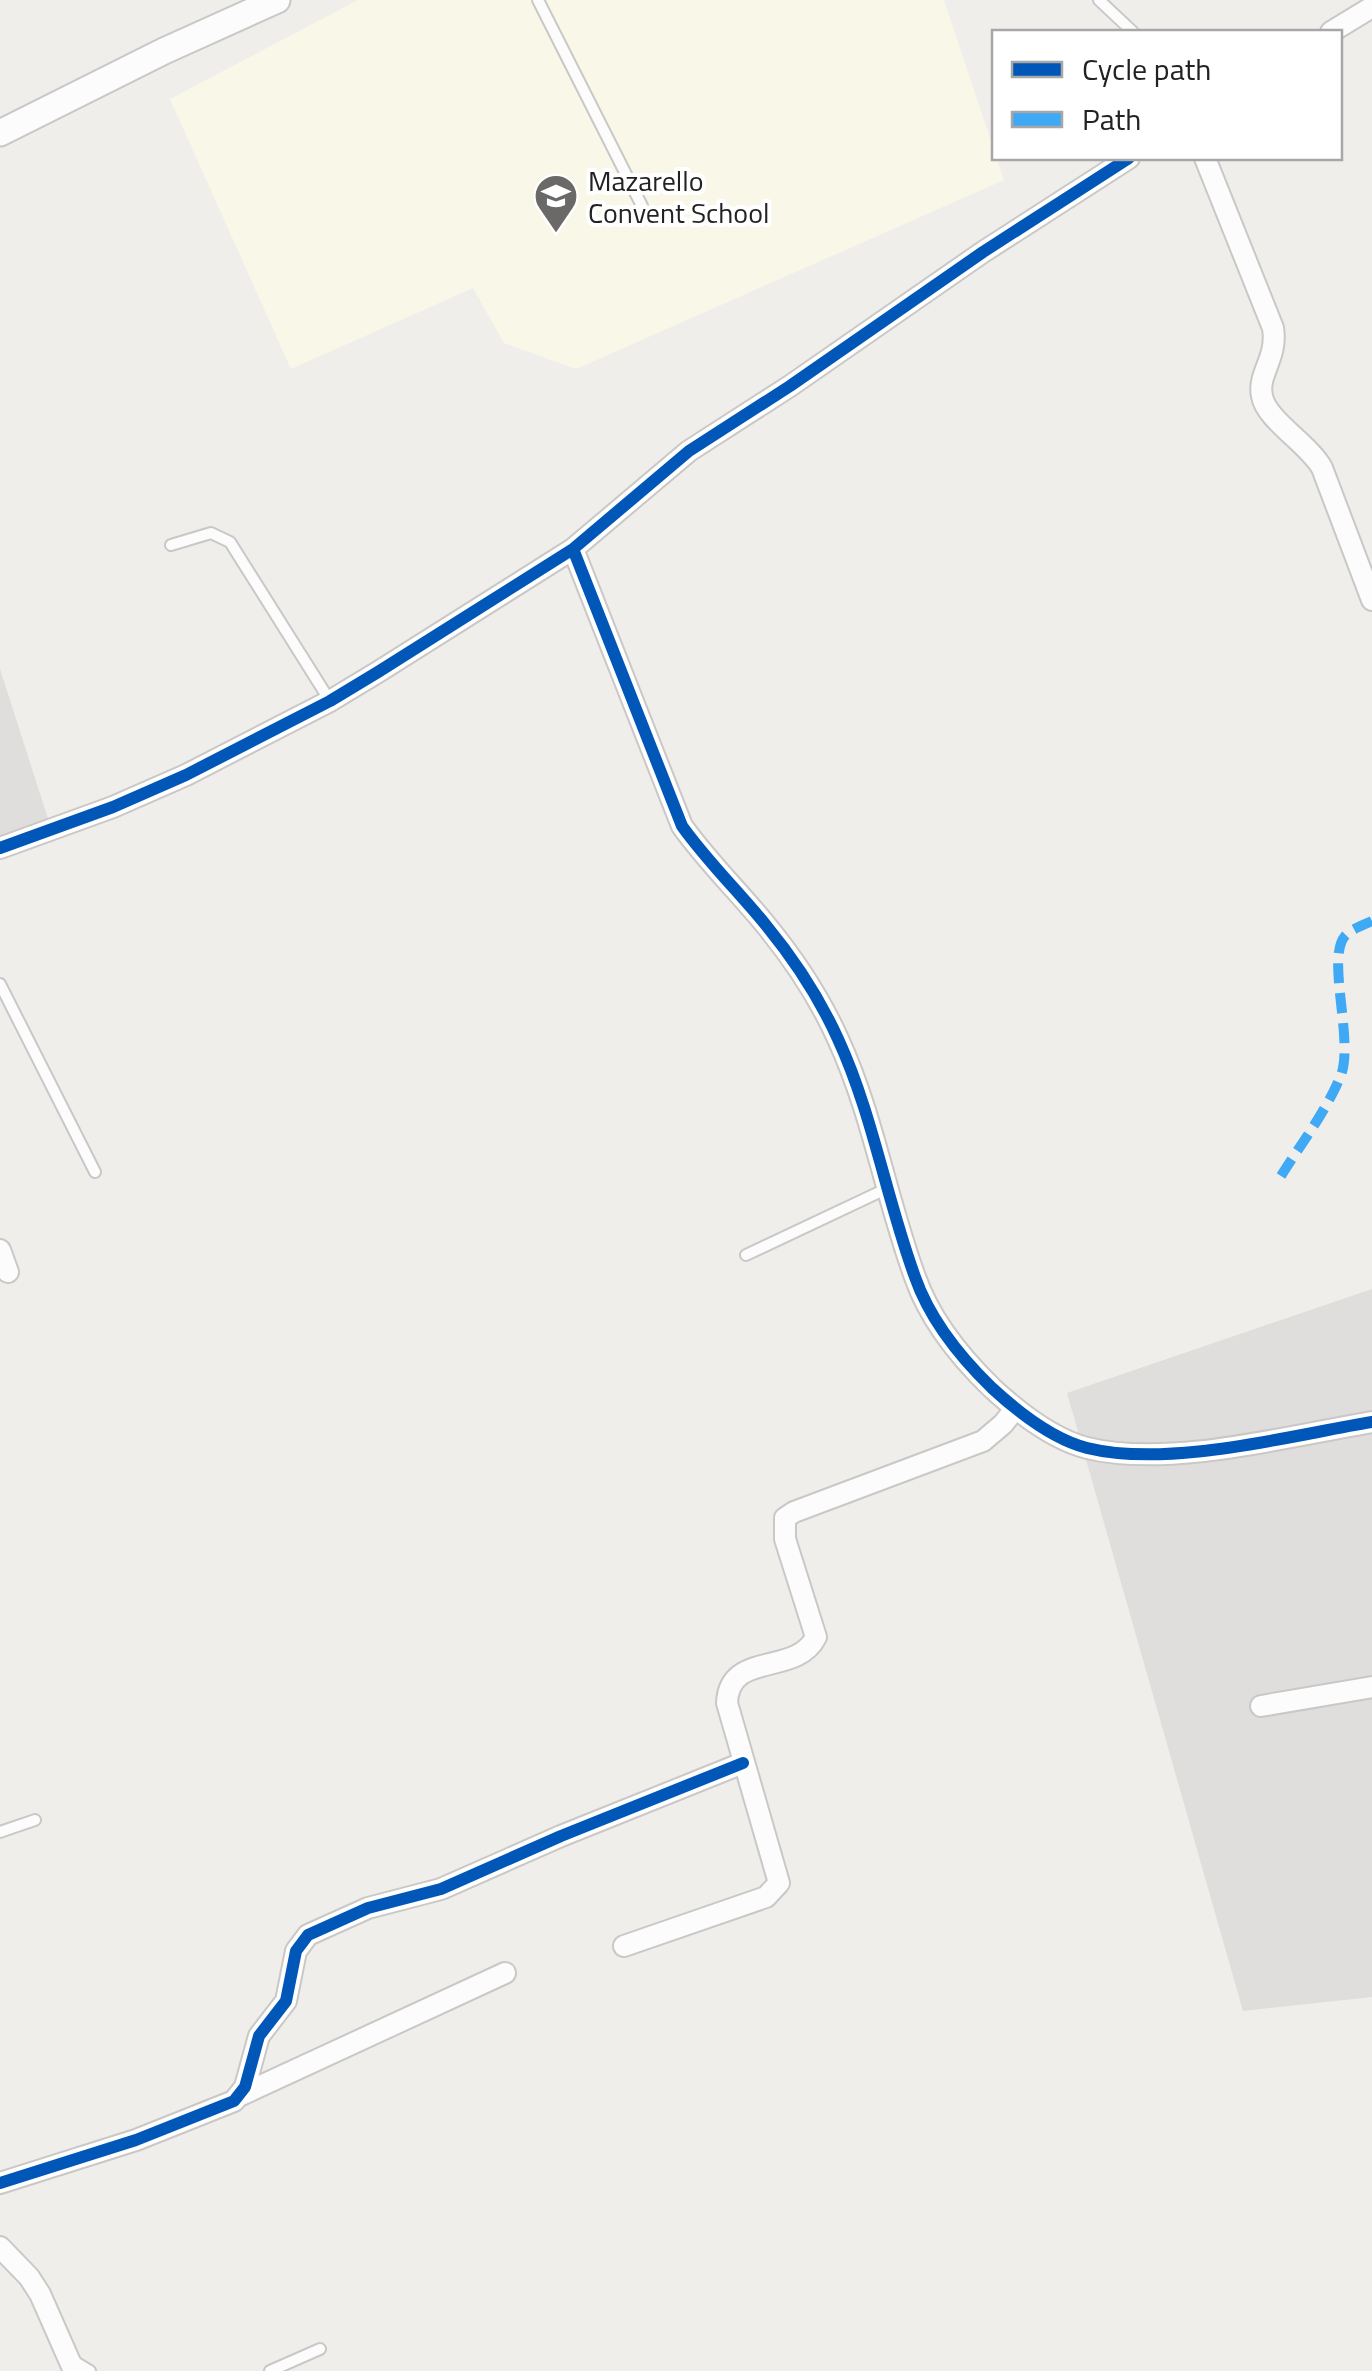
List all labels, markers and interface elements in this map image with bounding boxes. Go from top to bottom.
legend [992,30,1342,160]
text: Cycle path [1082,46,1211,92]
text: Path [1082,96,1141,142]
place label: Mazarello Convent School [588,159,769,234]
school or university icon: Mazarello Convent School [533,173,579,234]

